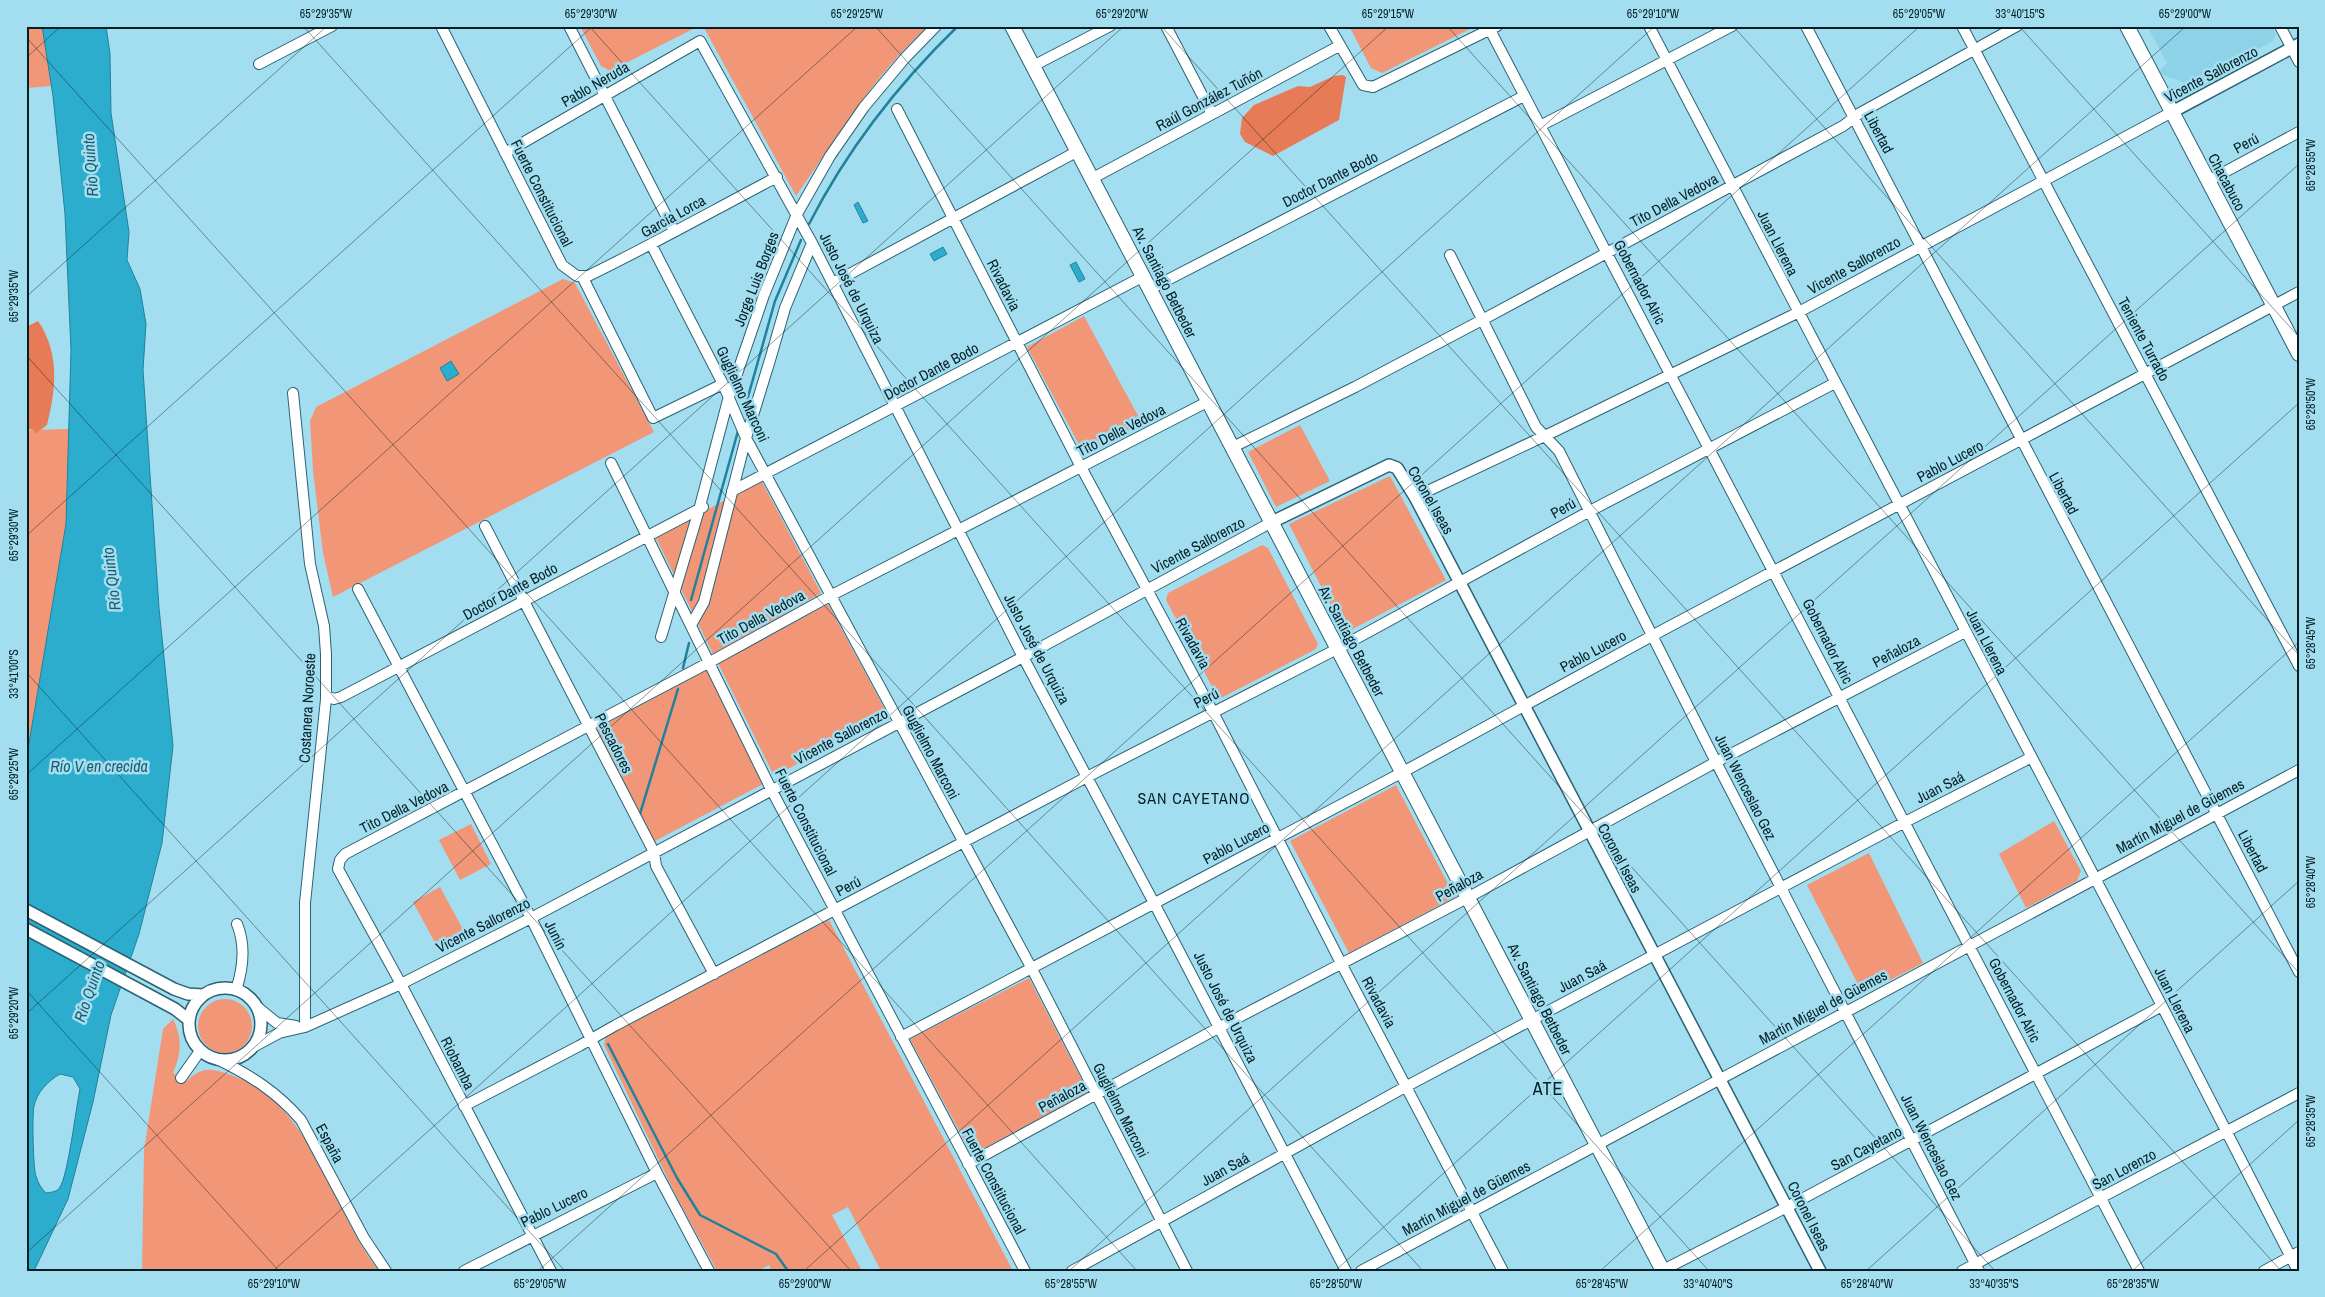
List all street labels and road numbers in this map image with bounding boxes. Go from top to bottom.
street label: Vicente Sallorenzo [2161,40,2262,107]
street label: Pablo Neruda [557,56,633,112]
street label: Raúl González Tuñón [1152,62,1266,136]
street label: Libertad [1859,107,1899,157]
street label: Perú [2230,128,2262,158]
street label: Fuerte Constitucional [506,136,578,250]
street label: Doctor Dante Bodo [1279,146,1382,212]
street label: Chacabuco [2203,150,2251,215]
street label: Tito Della Vedova [1626,168,1722,232]
street label: García Lorca [637,190,709,242]
street label: Juan Llerena [1752,207,1804,280]
street label: Av. Santiago Betbeder [1127,222,1202,341]
street label: Jorge Luis Borges [728,229,784,329]
street label: Justo José de Urquiza [815,229,889,347]
street label: Vicente Sallorenzo [1804,231,1904,299]
street label: Gobernador Alric [1609,236,1671,328]
street label: Rivadavia [982,256,1026,315]
street label: Teniente Turrado [2113,293,2175,385]
street label: Doctor Dante Bodo [880,337,982,405]
street label: Guglielmo Marconi [712,342,774,446]
street label: Tito Della Vedova [1073,399,1169,461]
street label: Pablo Lucero [1913,435,1987,487]
street label: Coronel Iseas [1403,462,1459,538]
street label: Libertad [2044,468,2084,518]
street label: Perú [1547,493,1579,523]
street label: Vicente Sallorenzo [1148,511,1249,578]
street label: Doctor Dante Bodo [459,557,561,625]
street label: Av. Santiago Betbeder [1313,581,1390,700]
street label: Tito Della Vedova [714,584,809,650]
street label: Justo José de Urquiza [999,590,1075,708]
street label: Gobernador Alric [1798,595,1858,687]
street label: Juan Llerena [1961,606,2013,679]
street label: Rivadavia [1170,614,1216,672]
street label: Pablo Lucero [1556,625,1630,677]
street label: Peñaloza [1868,630,1924,672]
street label: Costanera Noroeste [294,652,320,764]
street label: Perú [1190,683,1222,713]
street label: Guglielmo Marconi [897,701,965,803]
street label: Vicente Sallorenzo [791,702,892,769]
street label: Pescadores [590,709,638,777]
street label: Juan Wenceslao Gez [1710,730,1782,844]
street label: Fuerte Constitucional [770,765,842,879]
street label: Juan Saá [1912,766,1968,808]
street label: Martín Miguel de Güemes [2112,773,2248,859]
street label: Tito Della Vedova [356,776,452,838]
street label: Pablo Lucero [1199,817,1273,869]
street label: Coronel Iseas [1593,820,1647,896]
street label: Libertad [2233,826,2273,876]
street label: Peñaloza [1431,863,1487,907]
street label: Perú [832,871,864,901]
street label: Vicente Sallorenzo [432,892,534,958]
street label: Junín [540,917,572,953]
street label: Av. Santiago Betbeder [1502,939,1577,1058]
street label: Justo José de Urquiza [1189,948,1263,1066]
street label: Juan Saá [1554,954,1610,997]
street label: Gobernador Alric [1984,954,2046,1046]
street label: Martín Miguel de Güemes [1755,964,1891,1050]
street label: Juan Llerena [2149,964,2201,1037]
street label: Rivadavia [1357,973,1401,1032]
street label: Riobamba [436,1033,480,1093]
street label: Guglielmo Marconi [1088,1059,1154,1161]
street label: Peñaloza [1034,1075,1090,1117]
street label: Juan Wenceslao Gez [1896,1090,1968,1204]
street label: España [311,1120,349,1166]
street label: San Cayetano [1827,1120,1905,1176]
street label: Fuerte Constitucional [957,1124,1031,1238]
street label: San Lorenzo [2088,1143,2160,1195]
street label: Juan Saá [1197,1147,1253,1191]
street label: Martín Miguel de Güemes [1398,1155,1534,1241]
street label: Coronel Iseas [1782,1177,1836,1255]
street label: Pablo Lucero [517,1182,591,1232]

